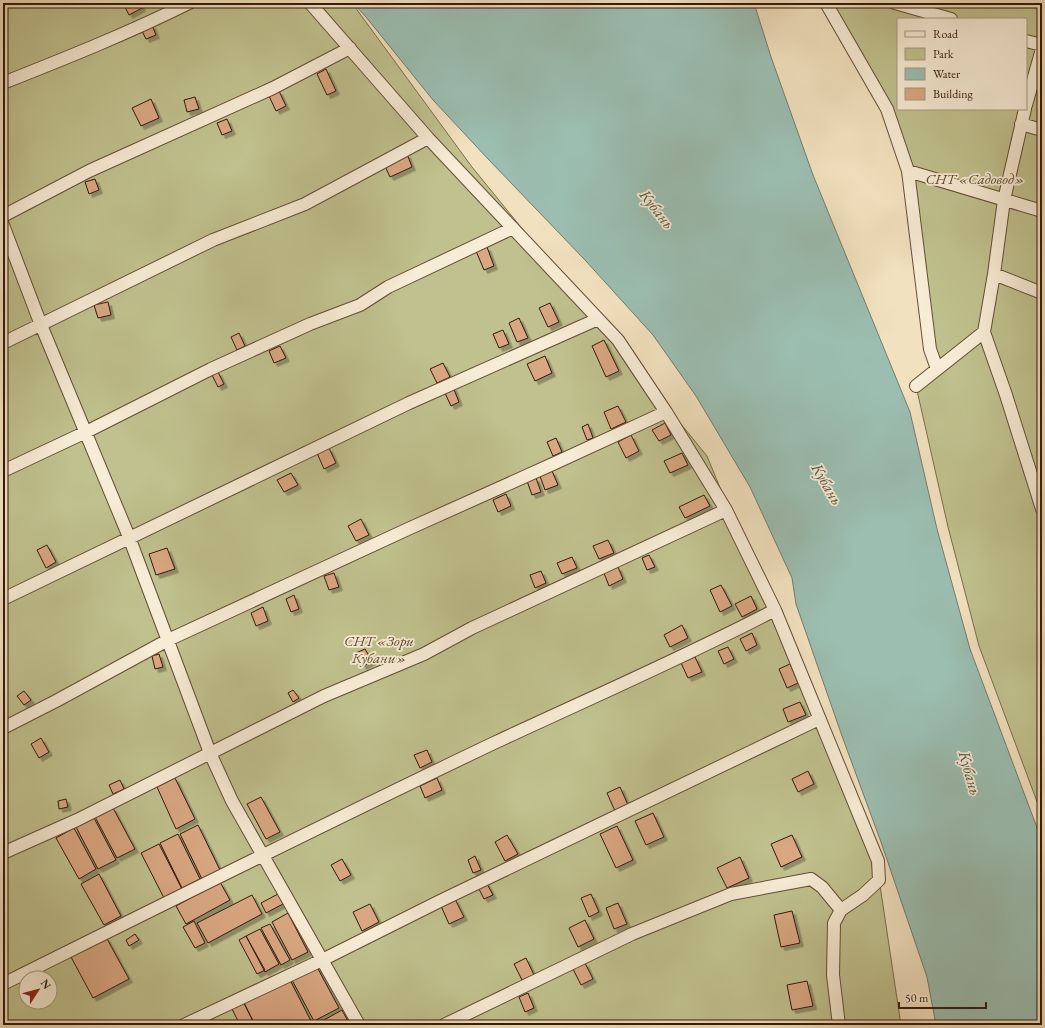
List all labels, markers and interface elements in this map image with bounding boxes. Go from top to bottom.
legend [897,18,1027,110]
text: Road [933,26,959,42]
text: Park [933,46,954,62]
text: Water [933,66,960,82]
text: Building [933,86,974,102]
park label: СНТ «Садовод» [926,169,1024,188]
water label: Кубань [634,184,679,233]
water label: Кубань [806,458,847,509]
park label: СНТ «Зори Кубани» [344,631,414,667]
water label: Кубань [953,747,986,798]
north arrow [18,970,58,1010]
text: N [38,976,54,992]
scale bar [899,984,986,1010]
text: 50 m [905,990,929,1006]

